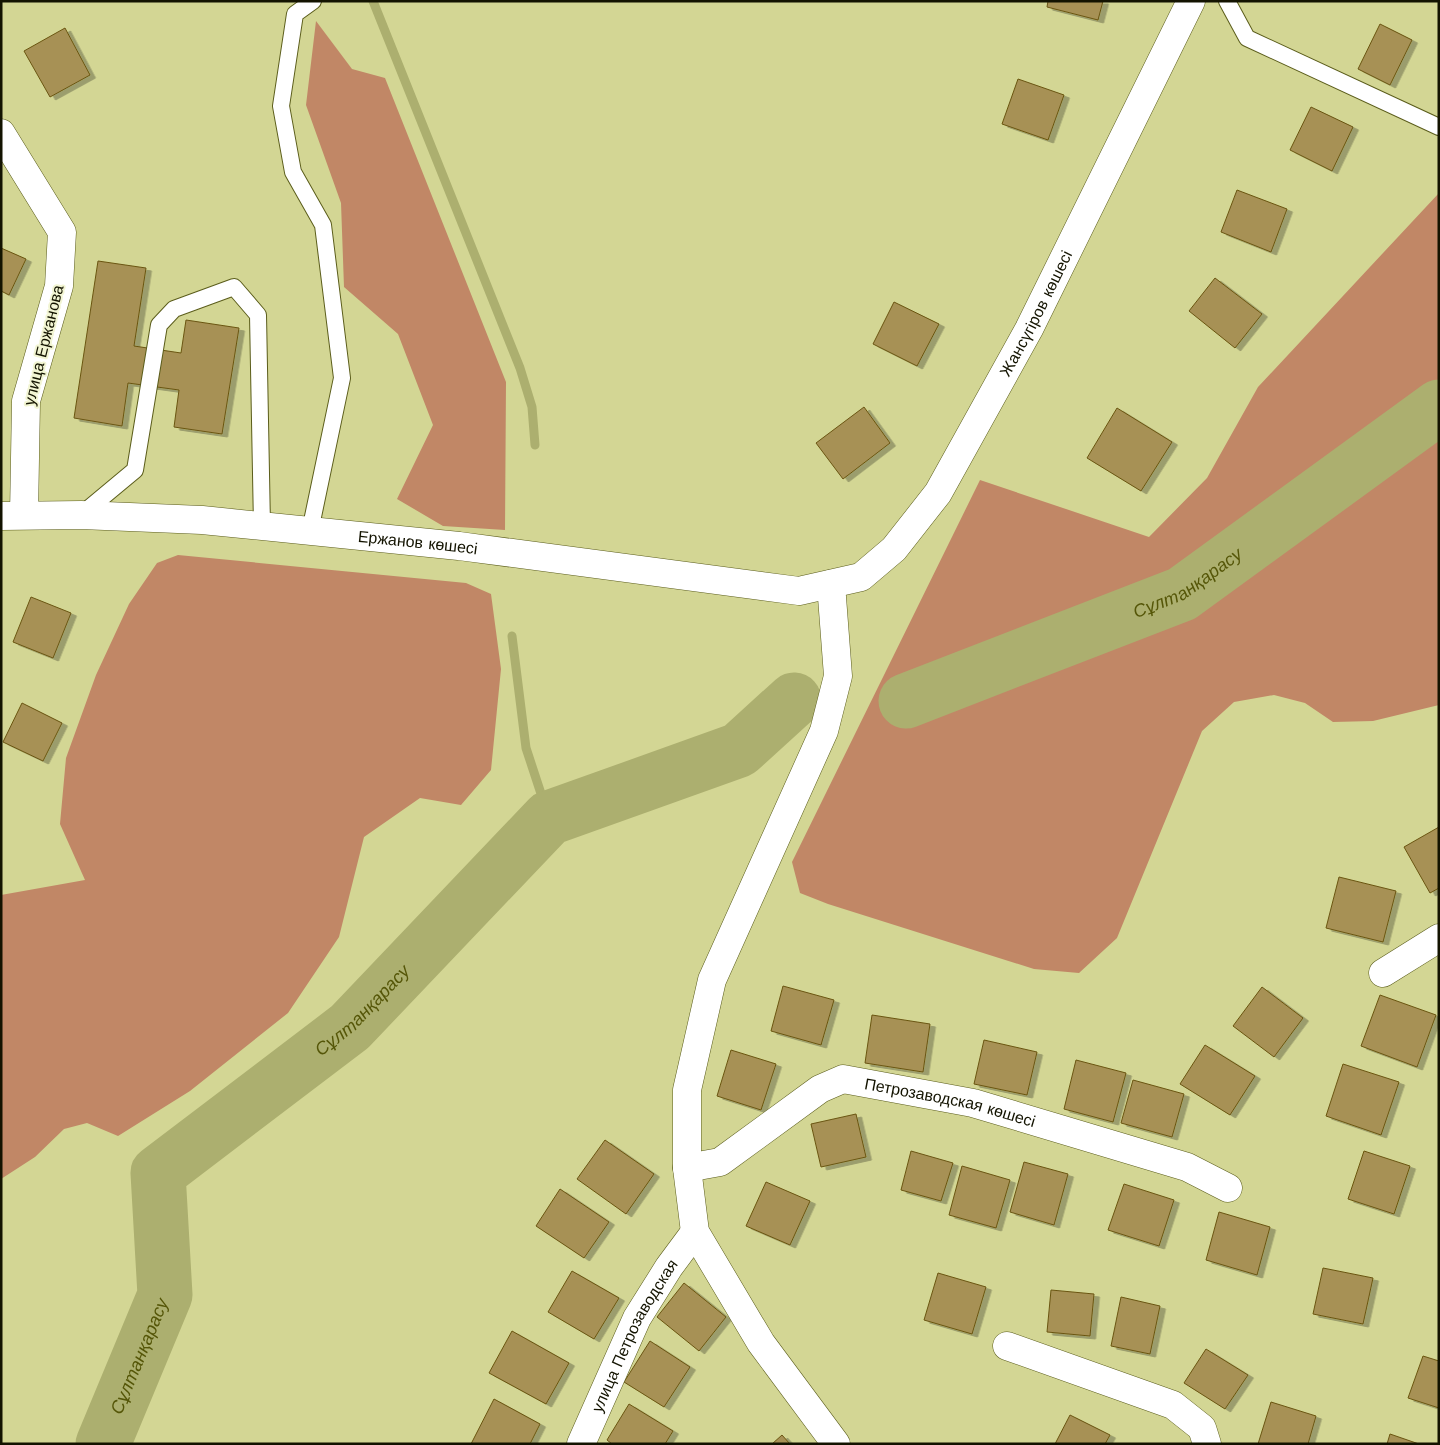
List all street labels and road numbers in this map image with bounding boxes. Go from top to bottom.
street label: Жансүгіров көшесі [996,247,1076,380]
street label: улица Ержанова [19,283,68,407]
street label: Ержанов көшесі [357,527,479,558]
street label: Петрозаводская көшесі [863,1074,1038,1131]
street label: улица Петрозаводская [587,1255,682,1415]

